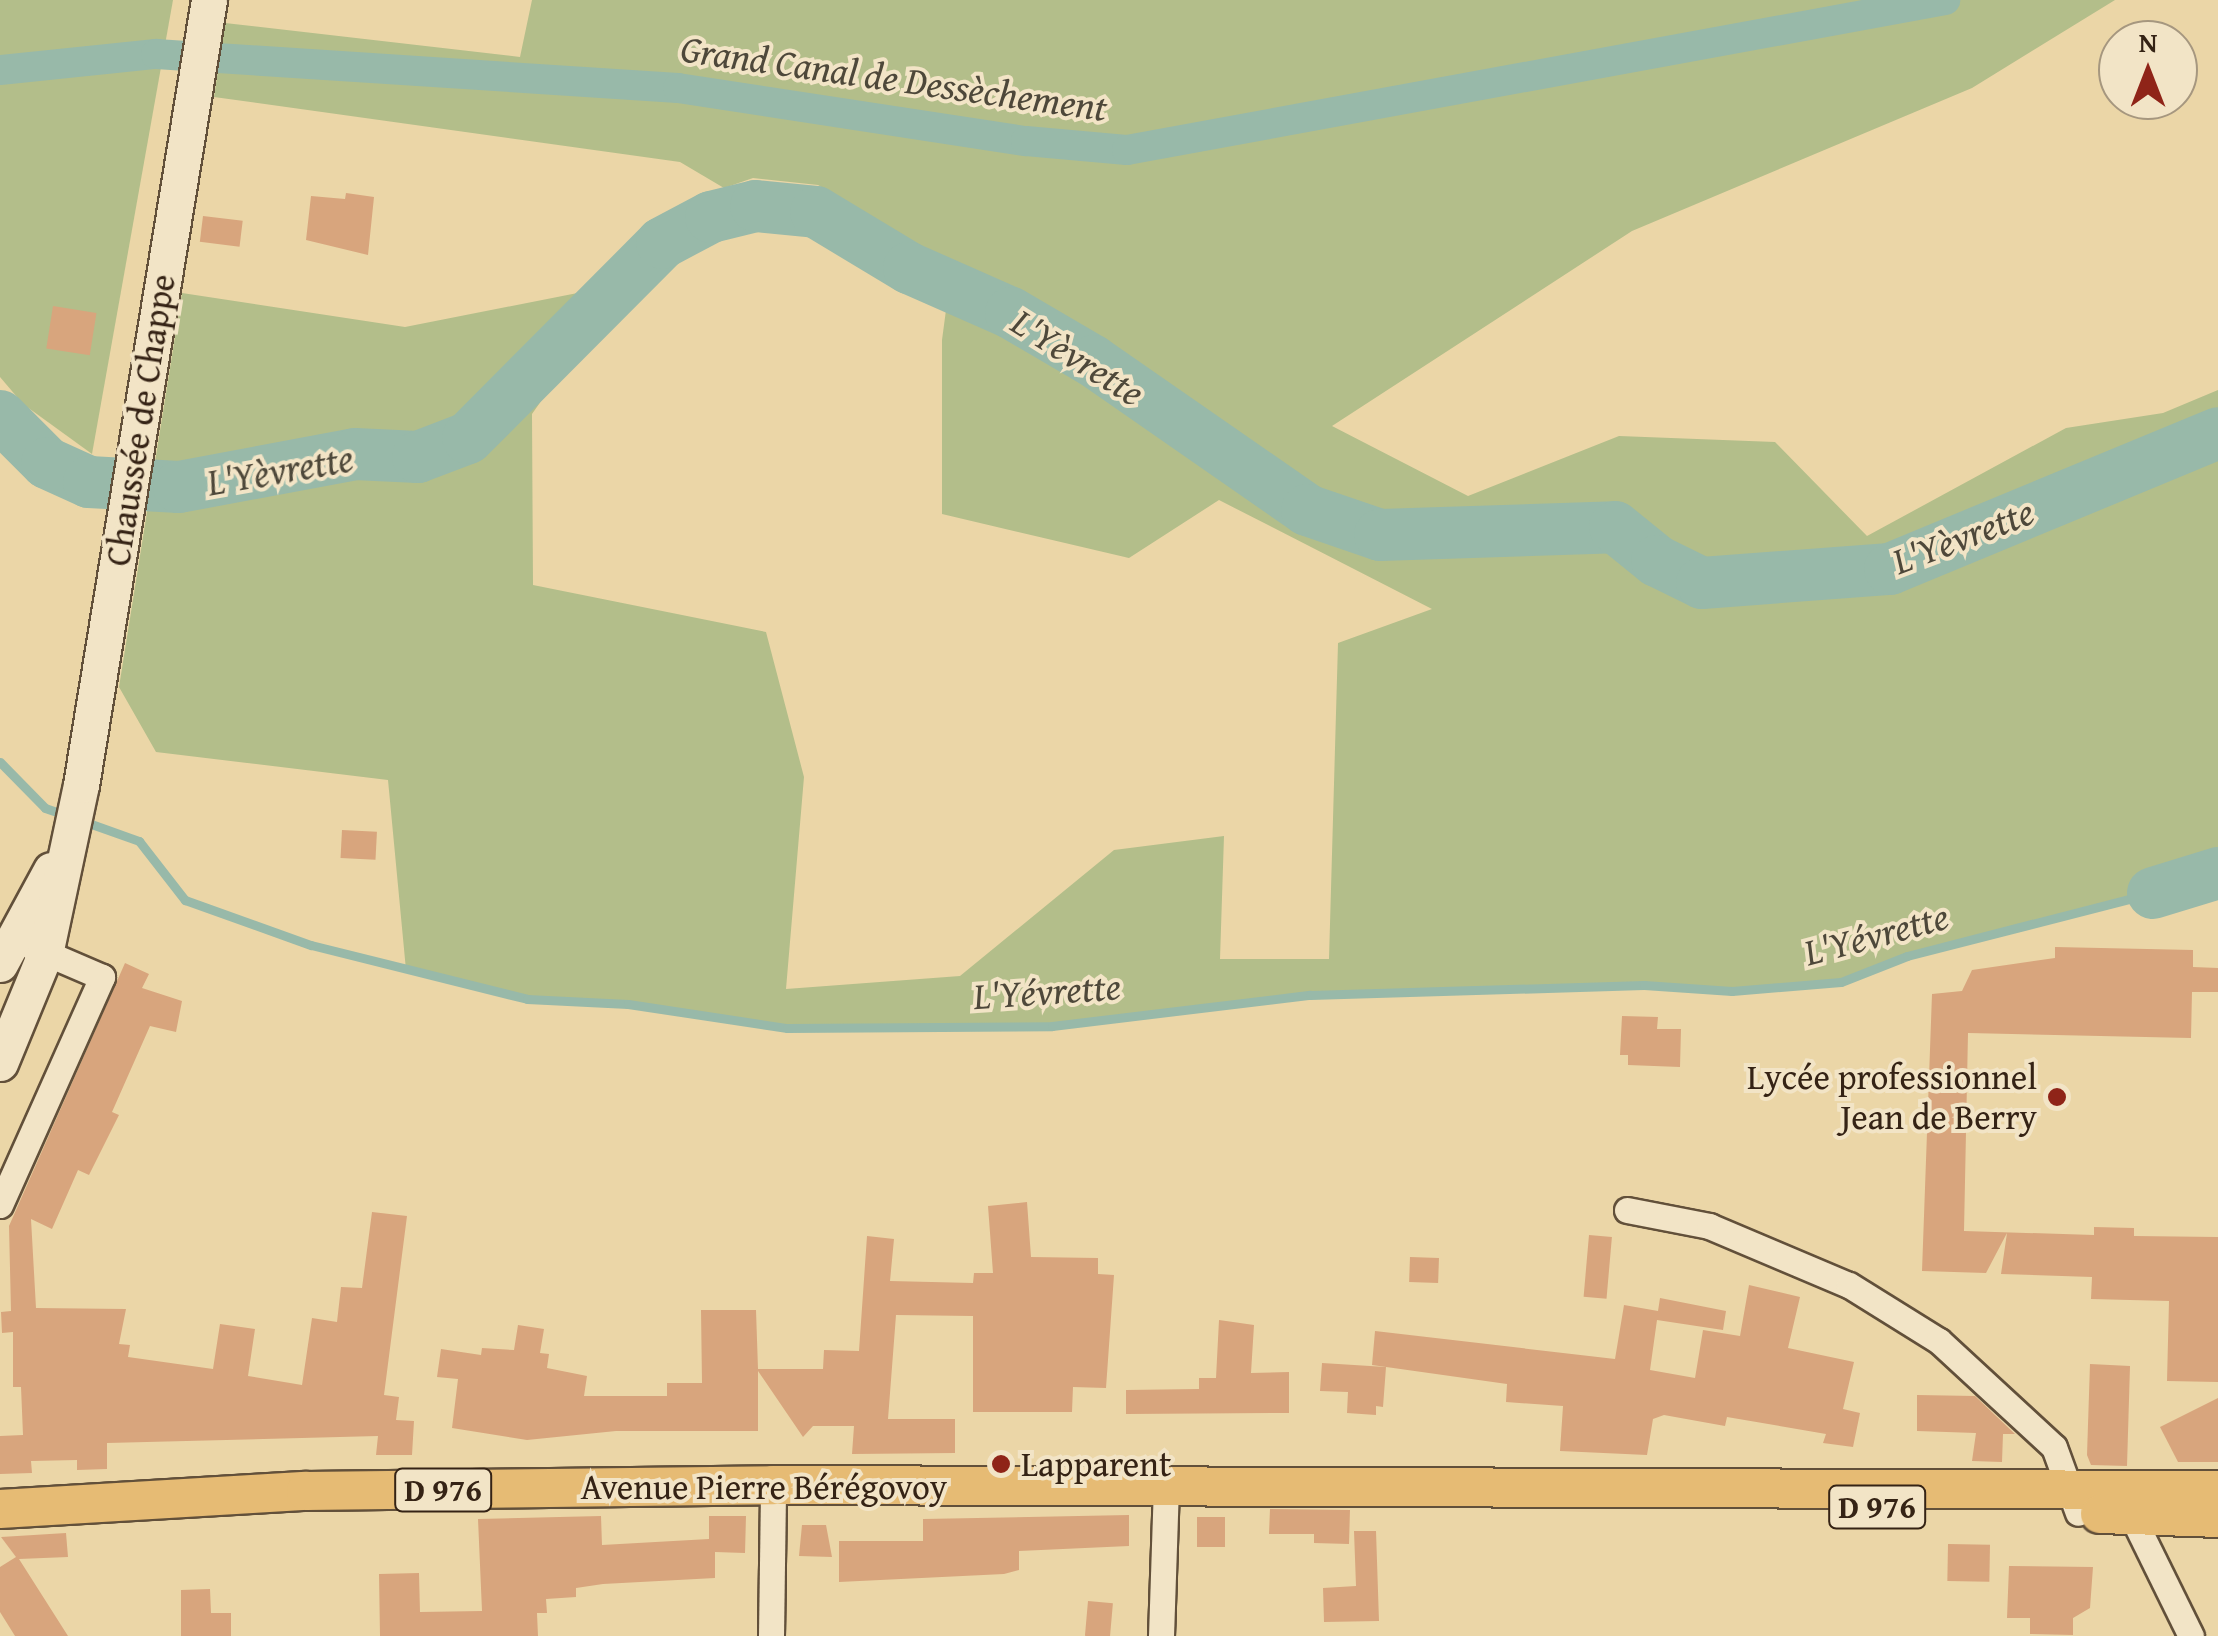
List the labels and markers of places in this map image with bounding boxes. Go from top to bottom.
place label: Lycée professionnel Jean de Berry [1747,1056,2037,1138]
marker: Lycée professionnel Jean de Berry [2046,1086,2068,1108]
place label: Lapparent [1021,1443,1171,1485]
marker: Lapparent [990,1453,1012,1475]

